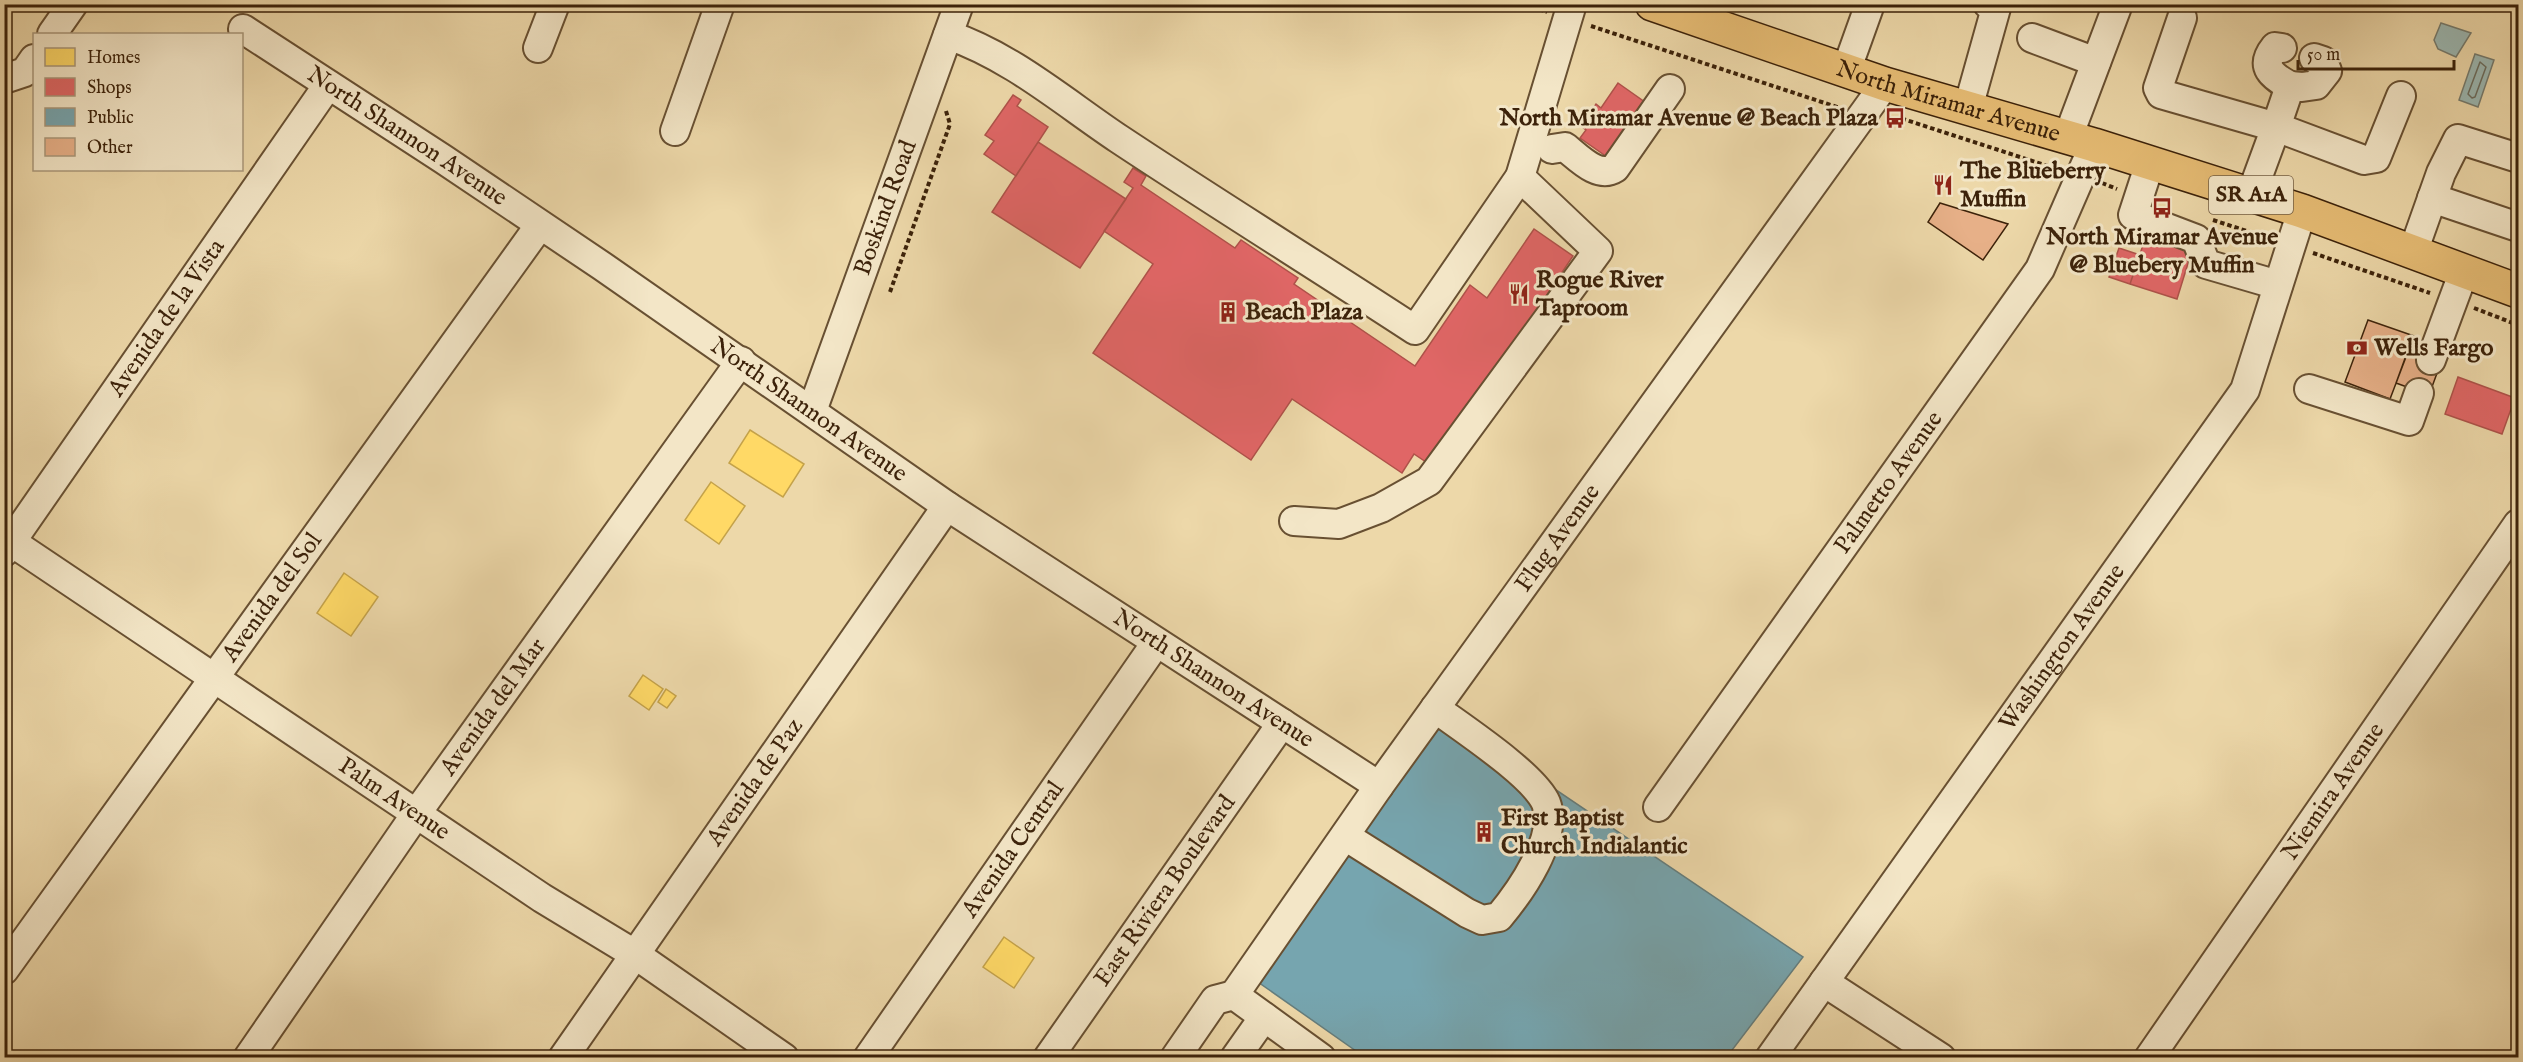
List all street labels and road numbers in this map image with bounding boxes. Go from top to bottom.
street label: North Miramar Avenue [1832,53,2064,150]
street label: North Shannon Avenue [301,59,513,213]
street label: Boskind Road [847,136,924,280]
road number: SR A1A [2209,176,2293,214]
street label: Avenida de la Vista [100,232,232,404]
street label: North Shannon Avenue [704,330,913,489]
street label: Palmetto Avenue [1827,405,1950,560]
street label: Flug Avenue [1508,478,1607,598]
street label: Avenida del Sol [214,526,329,669]
street label: Washington Avenue [1992,558,2132,737]
street label: North Shannon Avenue [1107,602,1320,755]
street label: Avenida del Mar [432,632,553,783]
street label: Avenida de Paz [699,712,810,853]
street label: Niemira Avenue [2275,717,2392,866]
street label: Palm Avenue [333,750,456,847]
street label: Avenida Central [954,775,1071,925]
street label: East Riviera Boulevard [1087,789,1243,993]

